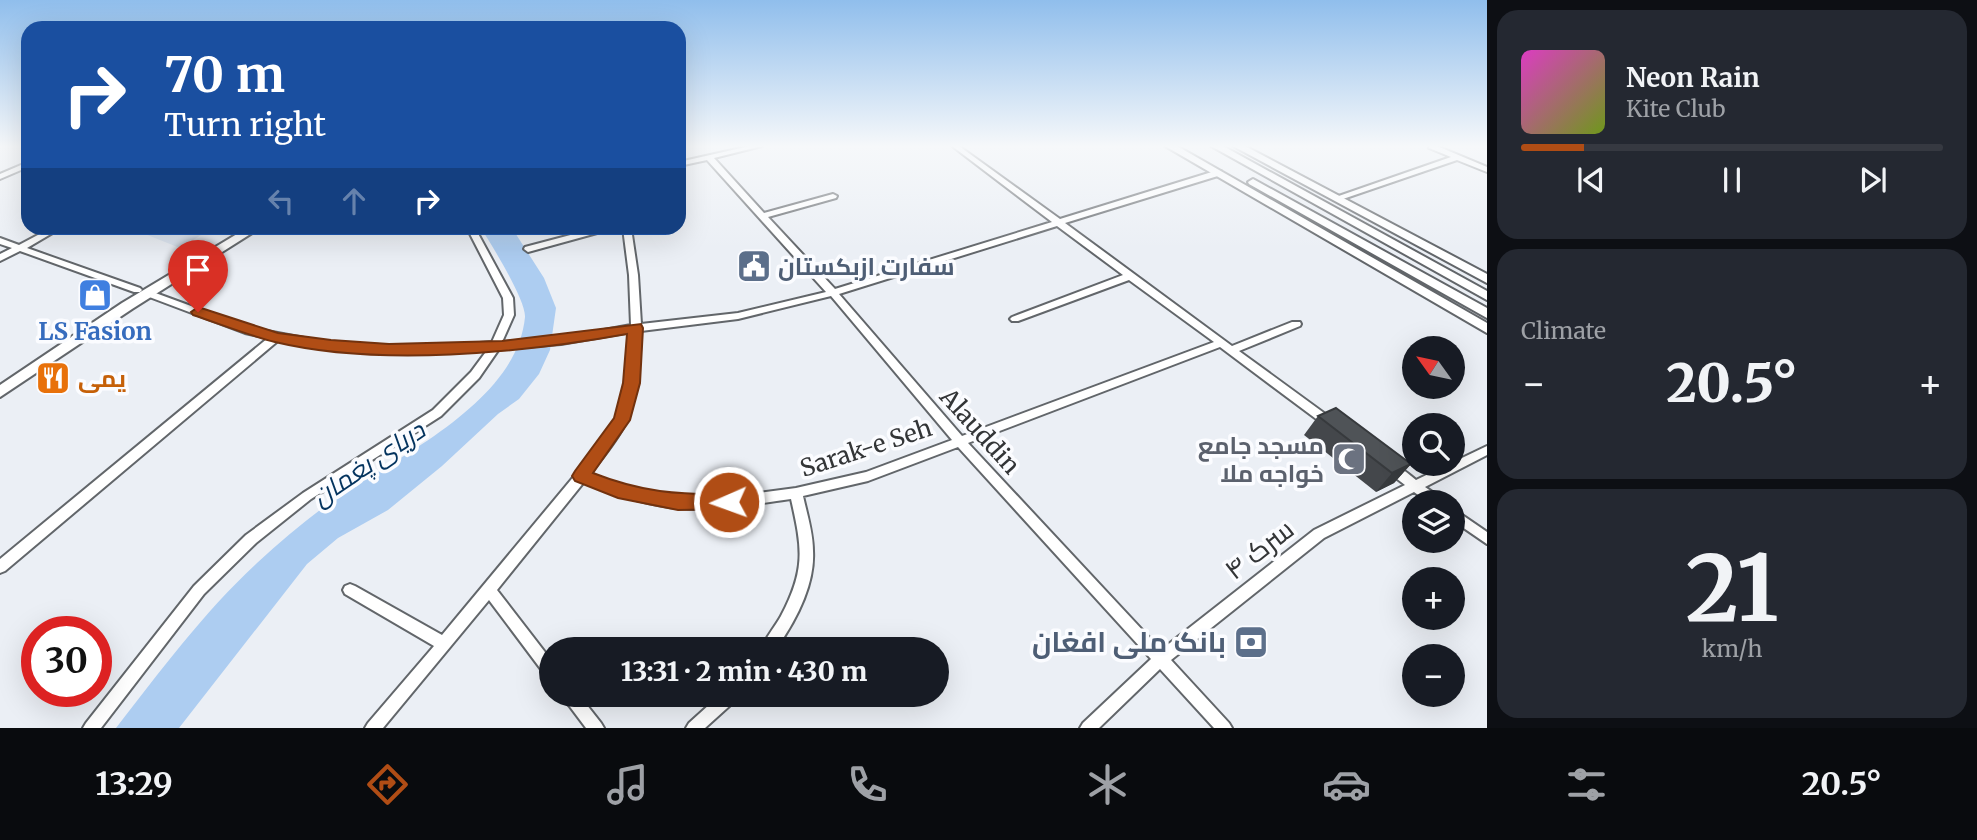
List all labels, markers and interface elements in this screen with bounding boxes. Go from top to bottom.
text: 70 m [164,44,285,105]
icon: right [49,49,140,140]
text: Neon Rain [1626,61,1760,94]
text: Kite Club [1626,94,1725,123]
text: Turn right [164,105,326,145]
icon: previous [1572,161,1610,199]
icon: pause [1713,161,1751,199]
icon: next [1854,161,1892,199]
icon: left [262,182,300,220]
icon: ahead [335,182,373,220]
icon: right [408,182,446,220]
pin [168,240,228,312]
public building icon: سفارت ازبکستان [735,247,773,285]
icon: arrive [179,251,217,289]
place label: سفارت ازبکستان [778,251,954,282]
shop icon: LS Fasion [76,276,114,314]
place label: LS Fasion [38,316,152,347]
text: Climate [1521,316,1606,345]
north arrow [1402,336,1465,399]
map controls [1402,336,1465,707]
text: 20.5° [1666,351,1798,416]
restaurant icon: یمی [34,359,72,397]
text: − [1521,360,1546,407]
text: + [1918,360,1943,407]
place label: یمی [78,363,126,394]
street label: Alauddin [933,381,1027,480]
water label: دریای پغمان [305,412,432,514]
street label: Sarak-e Seh [796,412,936,484]
button: search [1402,413,1465,476]
place label: مسجد جامع خواجه ملا [1198,430,1324,489]
mosque icon: مسجد جامع خواجه ملا [1330,440,1368,478]
position arrow [692,465,766,539]
button: layers [1402,490,1465,553]
street label: سرک ۴ [1217,511,1301,587]
text: 21 [1685,531,1779,646]
button: + [1402,567,1465,630]
speed limit sign: 30 [21,616,112,707]
bank icon: بانک ملی افغان [1232,623,1270,661]
place label: بانک ملی افغان [1032,624,1226,660]
text: km/h [1702,634,1762,663]
button: − [1402,644,1465,707]
text: 13:31 · 2 min · 430 m [621,655,867,688]
icon: directions [363,760,412,809]
icon: music [603,760,652,809]
icon: phone [843,760,892,809]
icon: climate [1083,760,1132,809]
icon: car [1322,760,1371,809]
icon: filters [1562,760,1611,809]
text: 13:29 [95,764,173,804]
text: 20.5° [1802,764,1882,804]

